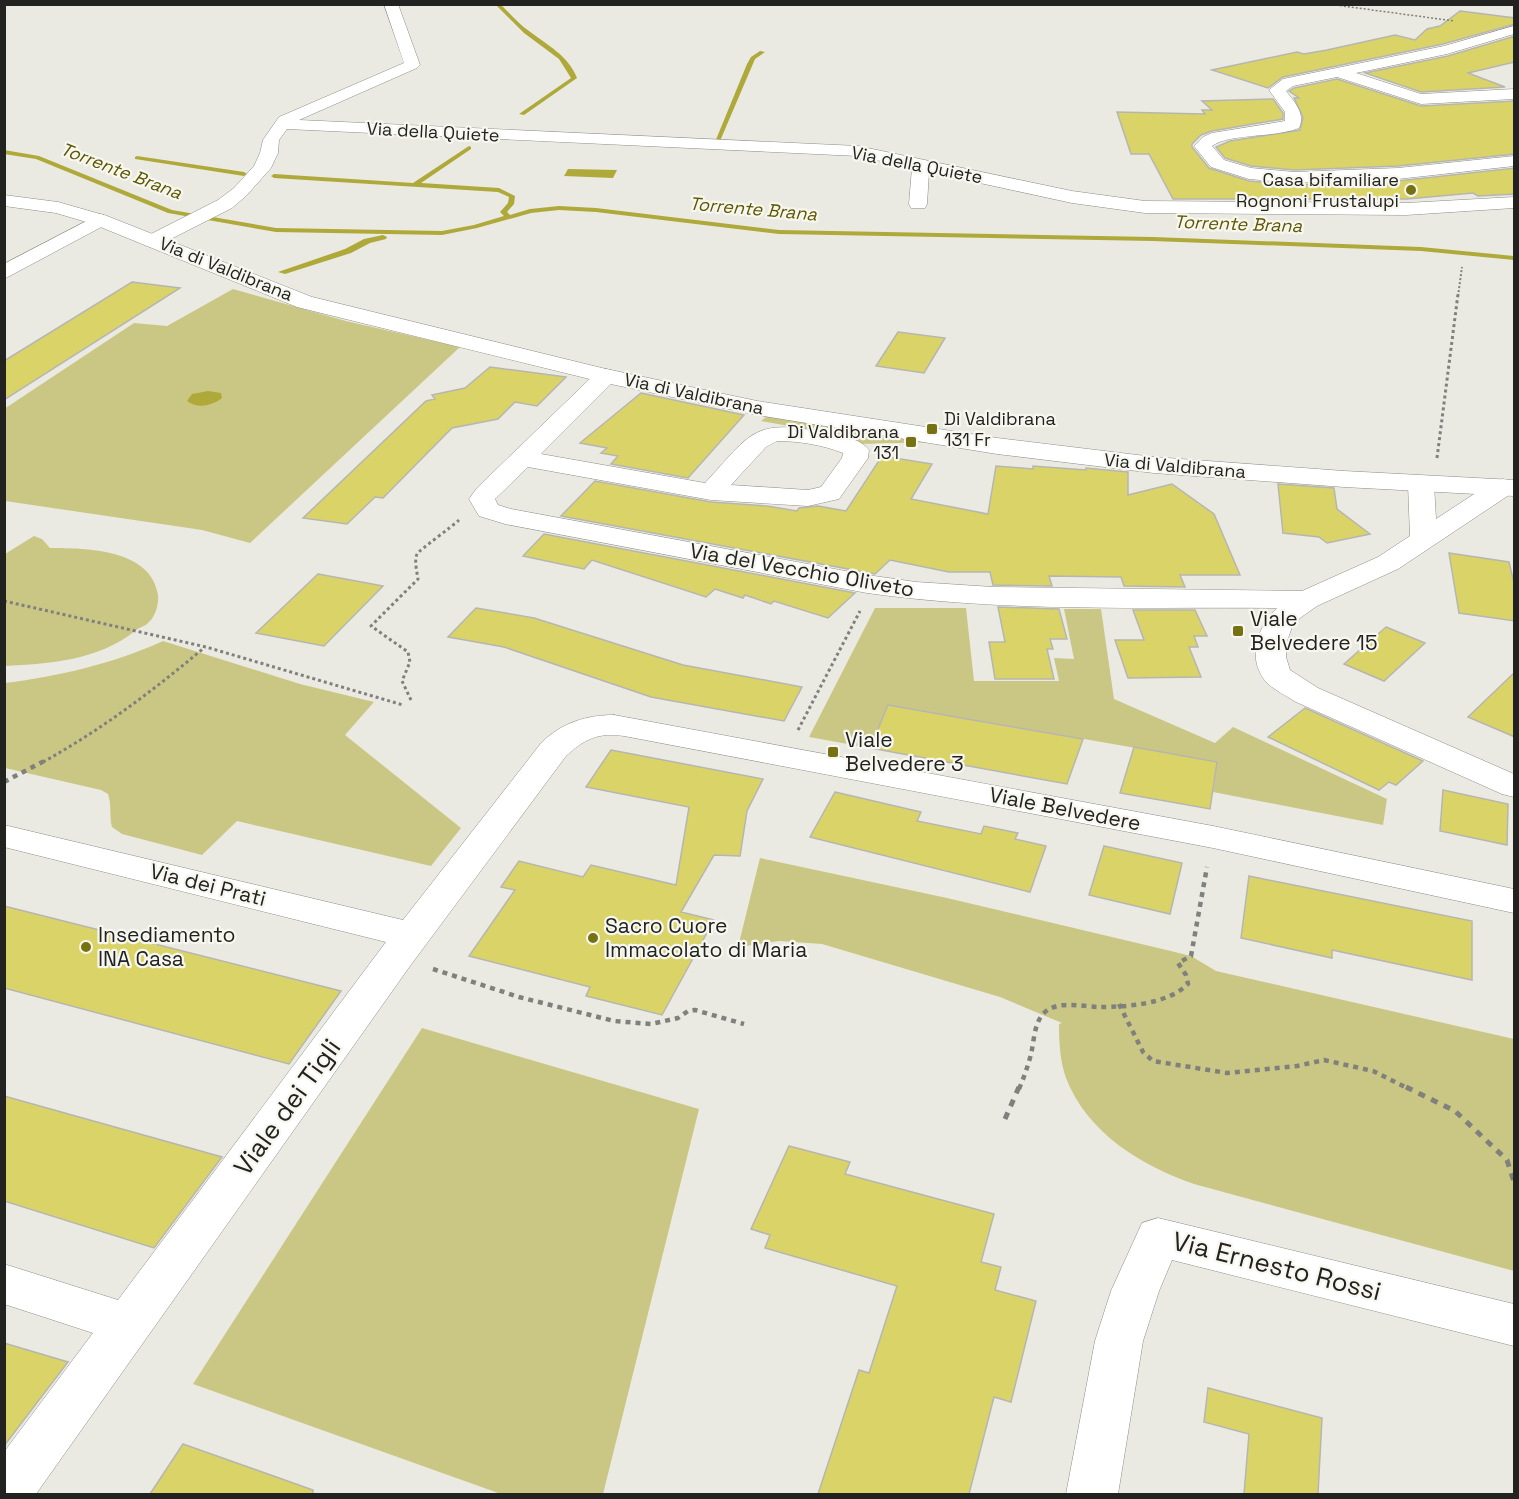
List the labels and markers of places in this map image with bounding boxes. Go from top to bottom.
place label: Casa bifamiliare Rognoni Frustalupi [1236,168,1399,212]
marker: Casa bifamiliare Rognoni Frustalupi [1404,183,1418,197]
place label: Di Valdibrana 131 Fr [944,407,1056,451]
place label: Di Valdibrana 131 [787,420,899,464]
marker: Di Valdibrana 131 Fr [925,422,939,436]
marker: Di Valdibrana 131 [904,435,918,449]
place label: Viale Belvedere 15 [1250,605,1377,656]
marker: Viale Belvedere 15 [1231,624,1245,638]
place label: Viale Belvedere 3 [845,726,964,777]
marker: Viale Belvedere 3 [826,745,840,759]
place label: Sacro Cuore Immacolato di Maria [605,912,807,963]
place label: Insediamento INA Casa [98,921,236,972]
marker: Sacro Cuore Immacolato di Maria [586,931,600,945]
marker: Insediamento INA Casa [79,940,93,954]

